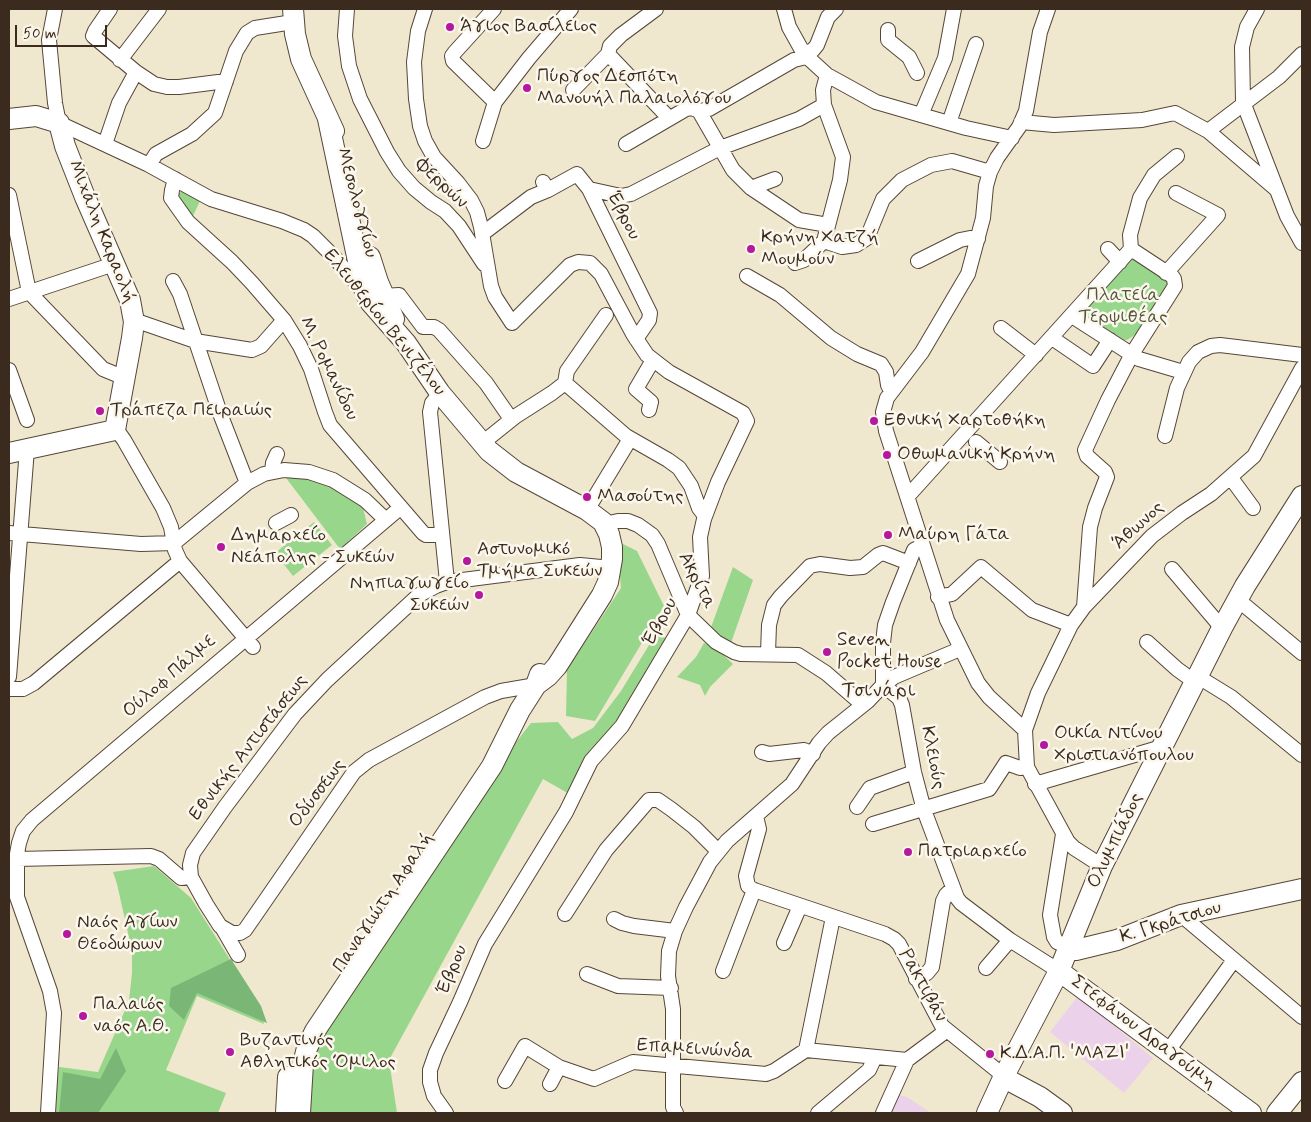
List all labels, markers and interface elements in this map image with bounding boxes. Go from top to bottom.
scale bar [18,15,110,47]
place label: Άγιος Βασίλειος [460,16,597,38]
marker: Άγιος Βασίλειος [444,21,456,33]
text: 50 m [23,24,57,44]
place label: Πύργος Δεσπότη Μανουήλ Παλαιολόγου [537,66,731,110]
marker: Πύργος Δεσπότη Μανουήλ Παλαιολόγου [521,82,533,94]
street label: Μεσολογγίου [330,145,382,261]
street label: Φερρών [410,154,472,214]
street label: Μιχάλη Καραολή [62,157,140,307]
street label: Έβρου [601,188,645,244]
place label: Κρήνη Χατζή Μουμούν [761,227,879,271]
marker: Κρήνη Χατζή Μουμούν [745,243,757,255]
street label: Ελευθερίου Βενιζέλου [318,245,450,401]
park label: Πλατεία Τερψιθέας [1078,285,1168,329]
street label: Μ. Ρομανίδου [293,314,363,424]
place label: Τράπεζα Πειραιώς [110,400,272,422]
marker: Τράπεζα Πειραιώς [94,405,106,417]
place label: Εθνική Χαρτοθήκη [884,410,1046,432]
marker: Εθνική Χαρτοθήκη [868,415,880,427]
place label: Οθωμανική Κρήνη [897,444,1055,466]
marker: Οθωμανική Κρήνη [881,449,893,461]
place label: Μασούτης [597,486,684,508]
marker: Μασούτης [581,491,593,503]
street label: Άθωνος [1109,497,1169,555]
place label: Μαύρη Γάτα [898,524,1010,546]
place label: Δημαρχείο Νεάπολης - Συκεών [231,525,394,569]
marker: Μαύρη Γάτα [882,529,894,541]
place label: Αστυνομικό Τμήμα Συκεών [477,539,602,583]
marker: Δημαρχείο Νεάπολης - Συκεών [215,541,227,553]
street label: Ακρίτα [672,549,720,613]
marker: Αστυνομικό Τμήμα Συκεών [461,555,473,567]
place label: Νηπιαγωγείο Συκεών [350,573,469,617]
marker: Νηπιαγωγείο Συκεών [473,589,485,601]
street label: Έβρου [639,594,683,650]
street label: Ούλοφ Πάλμε [119,630,221,724]
place label: Seven Pocket House [837,630,942,674]
marker: Seven Pocket House [821,646,833,658]
street label: Εθνικής Αντιστάσεως [185,671,313,825]
district label: Τσινάρι [841,680,917,704]
place label: Οικία Ντίνου Χριστιανόπουλου [1054,723,1194,767]
street label: Κλειούς [915,724,949,792]
marker: Οικία Ντίνου Χριστιανόπουλου [1038,739,1050,751]
street label: Οδύσσεως [285,755,351,833]
street label: Ολυμπιάδος [1083,790,1149,892]
street label: Παναγιώτη Αφαλή [329,829,439,977]
place label: Πατριαρχείο [918,841,1027,863]
marker: Πατριαρχείο [902,846,914,858]
street label: Κ. Γκράτσιου [1118,897,1224,949]
place label: Ναός Αγίων Θεοδώρων [77,912,178,956]
marker: Ναός Αγίων Θεοδώρων [61,928,73,940]
street label: Έβρου [432,942,474,998]
street label: Ρακτιβάν [893,946,951,1026]
street label: Στεφάνου Δραγούμη [1066,971,1220,1095]
place label: Παλαιός ναός Α.Θ. [93,994,169,1038]
marker: Παλαιός ναός Α.Θ. [77,1010,89,1022]
place label: Βυζαντινός Αθλητικός Όμιλος [240,1030,396,1074]
street label: Επαμεινώνδα [636,1035,754,1065]
place label: Κ.Δ.Α.Π. 'ΜΑΖΙ' [1000,1043,1129,1065]
marker: Βυζαντινός Αθλητικός Όμιλος [224,1046,236,1058]
marker: Κ.Δ.Α.Π. 'ΜΑΖΙ' [984,1048,996,1060]

